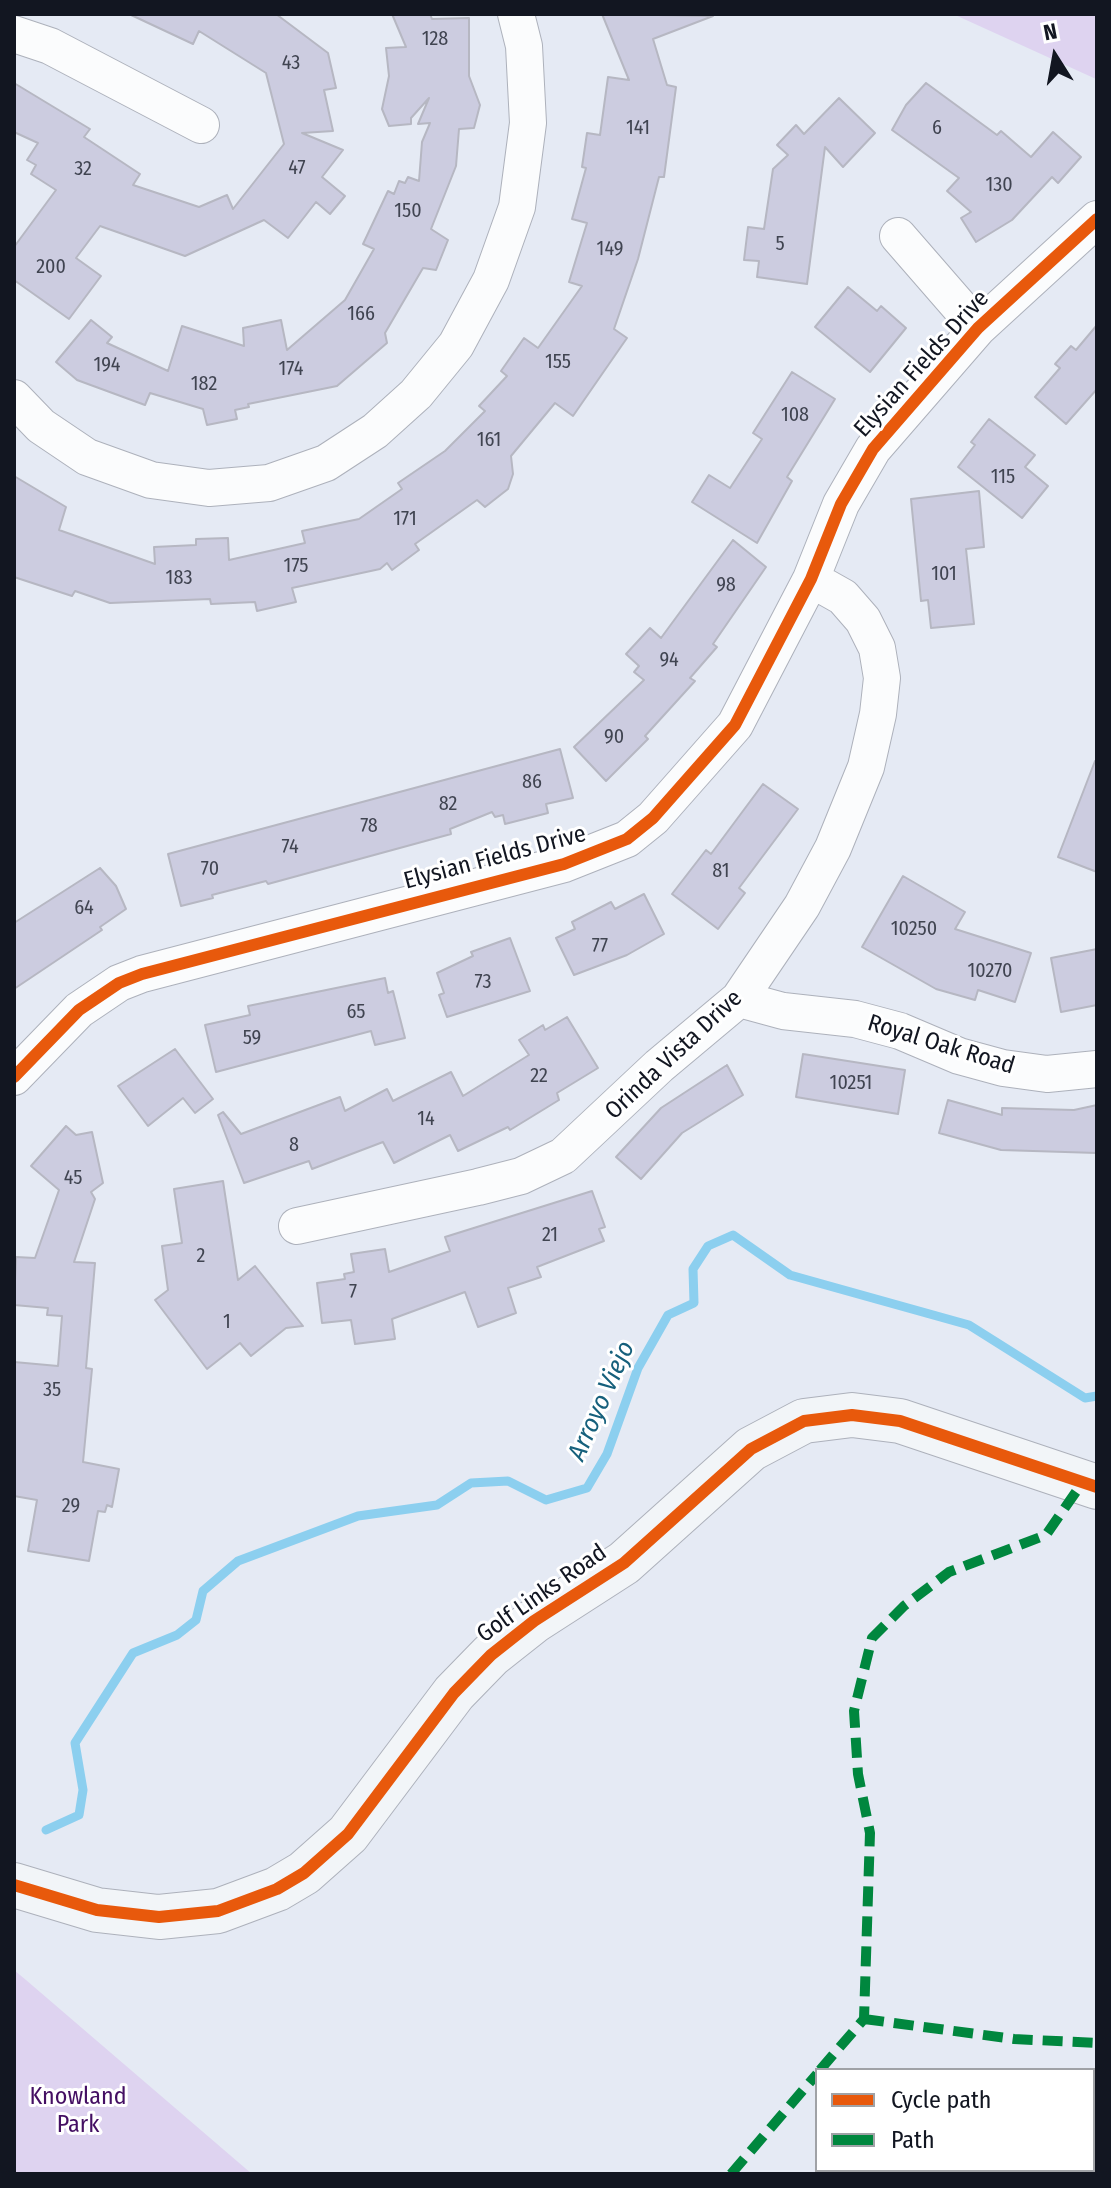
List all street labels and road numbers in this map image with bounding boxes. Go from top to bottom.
street label: Elysian Fields Drive [849,285,995,443]
street label: Elysian Fields Drive [401,820,589,896]
street label: Orinda Vista Drive [600,984,748,1126]
street label: Royal Oak Road [864,1009,1018,1081]
street label: Golf Links Road [472,1539,612,1649]

